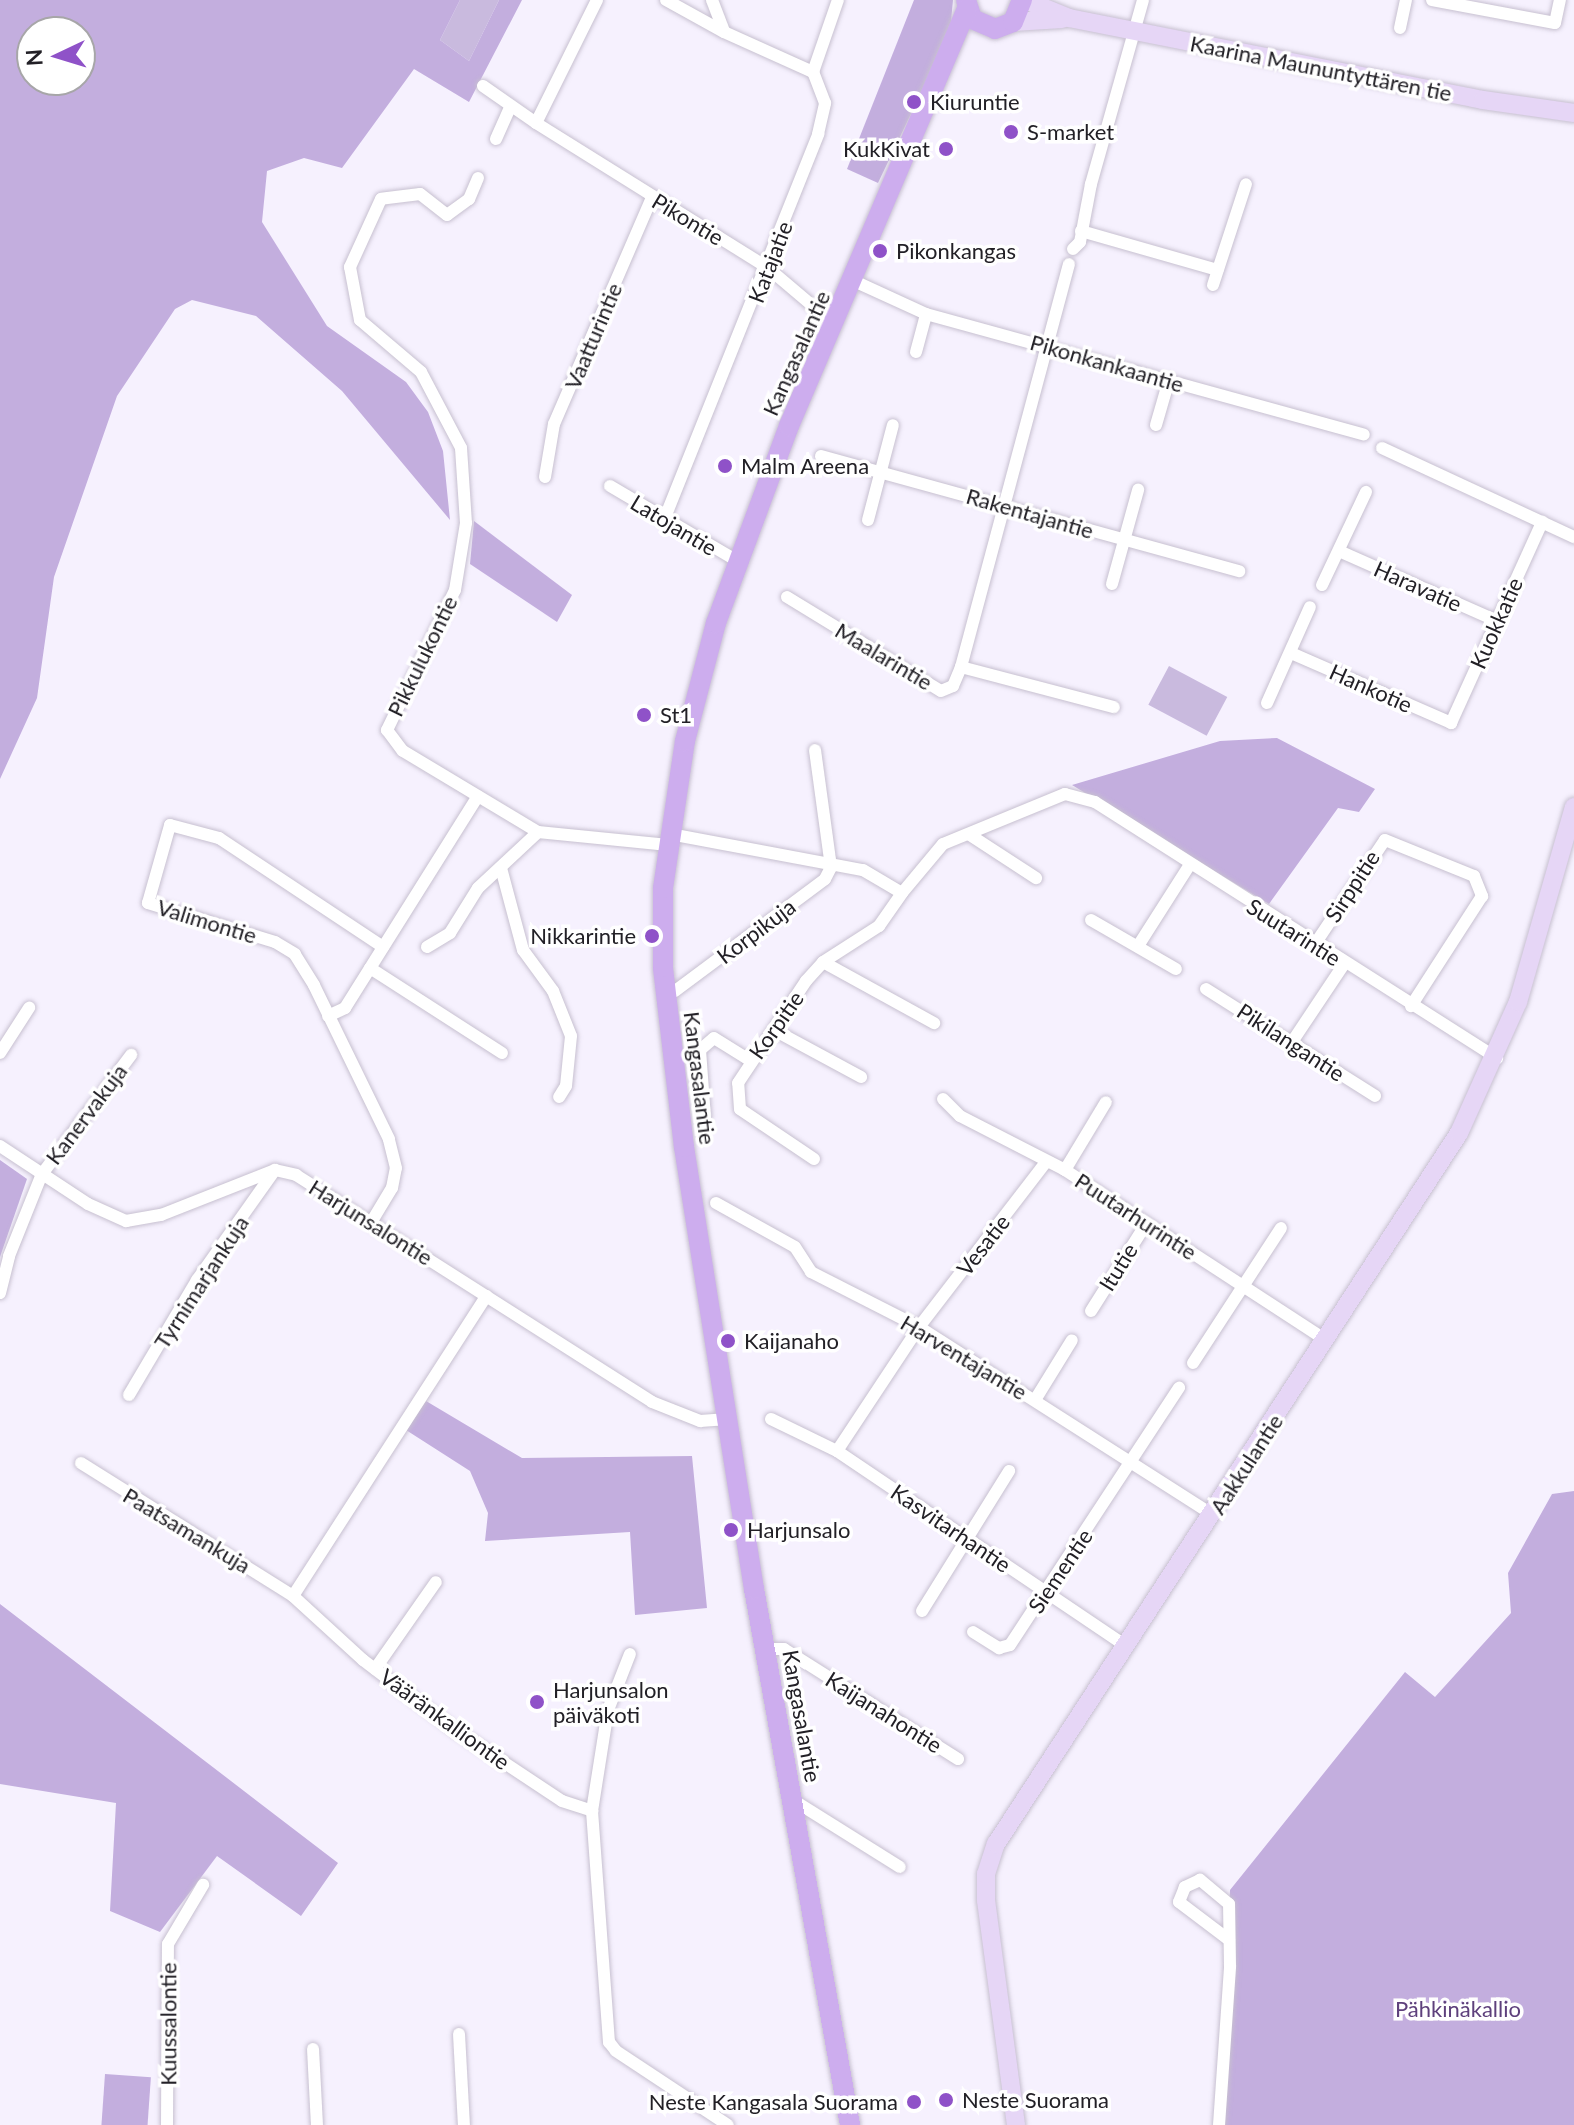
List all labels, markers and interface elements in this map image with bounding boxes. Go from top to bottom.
north arrow [16,16,96,96]
street label: Kaarina Maununtyttären tie [1188,30,1454,106]
text: N [19,48,48,67]
place label: Kiuruntie [930,89,1020,115]
marker: Kiuruntie [905,93,923,111]
place label: S-market [1027,119,1114,145]
marker: S-market [1002,123,1020,141]
place label: KukKivat [843,136,930,162]
marker: KukKivat [937,140,955,158]
street label: Pikontie [647,187,729,251]
street label: Katajatie [742,217,798,307]
place label: Pikonkangas [896,238,1016,264]
marker: Pikonkangas [871,242,889,260]
street label: Vaatturintie [559,279,627,393]
street label: Kangasalantie [757,286,835,420]
street label: Pikonkankaantie [1027,328,1187,398]
place label: Malm Areena [741,453,870,479]
marker: Malm Areena [716,457,734,475]
street label: Rakentajantie [963,482,1097,544]
street label: Latojantie [626,489,722,561]
street label: Haravatie [1370,555,1466,617]
street label: Kuokkatie [1464,573,1528,673]
street label: Pikkulukontie [381,591,463,721]
street label: Maalarintie [831,617,937,695]
street label: Hankotie [1326,658,1416,718]
place label: St1 [660,702,692,728]
marker: St1 [635,706,653,724]
street label: Sirppitie [1319,845,1385,927]
street label: Valimontie [154,893,260,949]
street label: Korpikuja [712,893,800,969]
street label: Suutarintie [1242,893,1346,971]
place label: Nikkarintie [530,923,636,949]
marker: Nikkarintie [643,927,661,945]
street label: Korpitie [743,986,809,1064]
street label: Pikilangantie [1232,997,1350,1087]
street label: Kangasalantie [679,1010,721,1146]
street label: Kanervakuja [40,1059,132,1169]
street label: Puutarhurintie [1070,1167,1202,1265]
street label: Harjunsalontie [304,1174,438,1270]
street label: Vesatie [951,1209,1015,1281]
street label: Tyrnimarjankuja [148,1211,254,1353]
street label: Itutie [1093,1238,1143,1296]
street label: Harventajantie [896,1309,1032,1405]
place label: Kaijanaho [744,1328,839,1354]
marker: Kaijanaho [719,1332,737,1350]
street label: Aakkulantie [1204,1409,1288,1519]
street label: Kasvitarhantie [886,1478,1016,1578]
street label: Paatsamankuja [119,1482,255,1578]
place label: Harjunsalo [747,1517,850,1543]
marker: Harjunsalo [722,1521,740,1539]
street label: Siementie [1022,1524,1098,1618]
street label: Kangasalantie [777,1648,827,1784]
street label: Vääränkalliontie [375,1663,515,1775]
street label: Kaijanahontie [821,1666,947,1758]
place label: Harjunsalon päiväkoti [553,1676,669,1728]
marker: Harjunsalon päiväkoti [528,1693,546,1711]
street label: Kuussalontie [155,1962,181,2086]
park label: Pähkinäkallio [1395,1996,1521,2022]
place label: Neste Suorama [962,2087,1109,2113]
place label: Neste Kangasala Suorama [649,2089,898,2115]
marker: Neste Suorama [937,2091,955,2109]
marker: Neste Kangasala Suorama [905,2093,923,2111]

